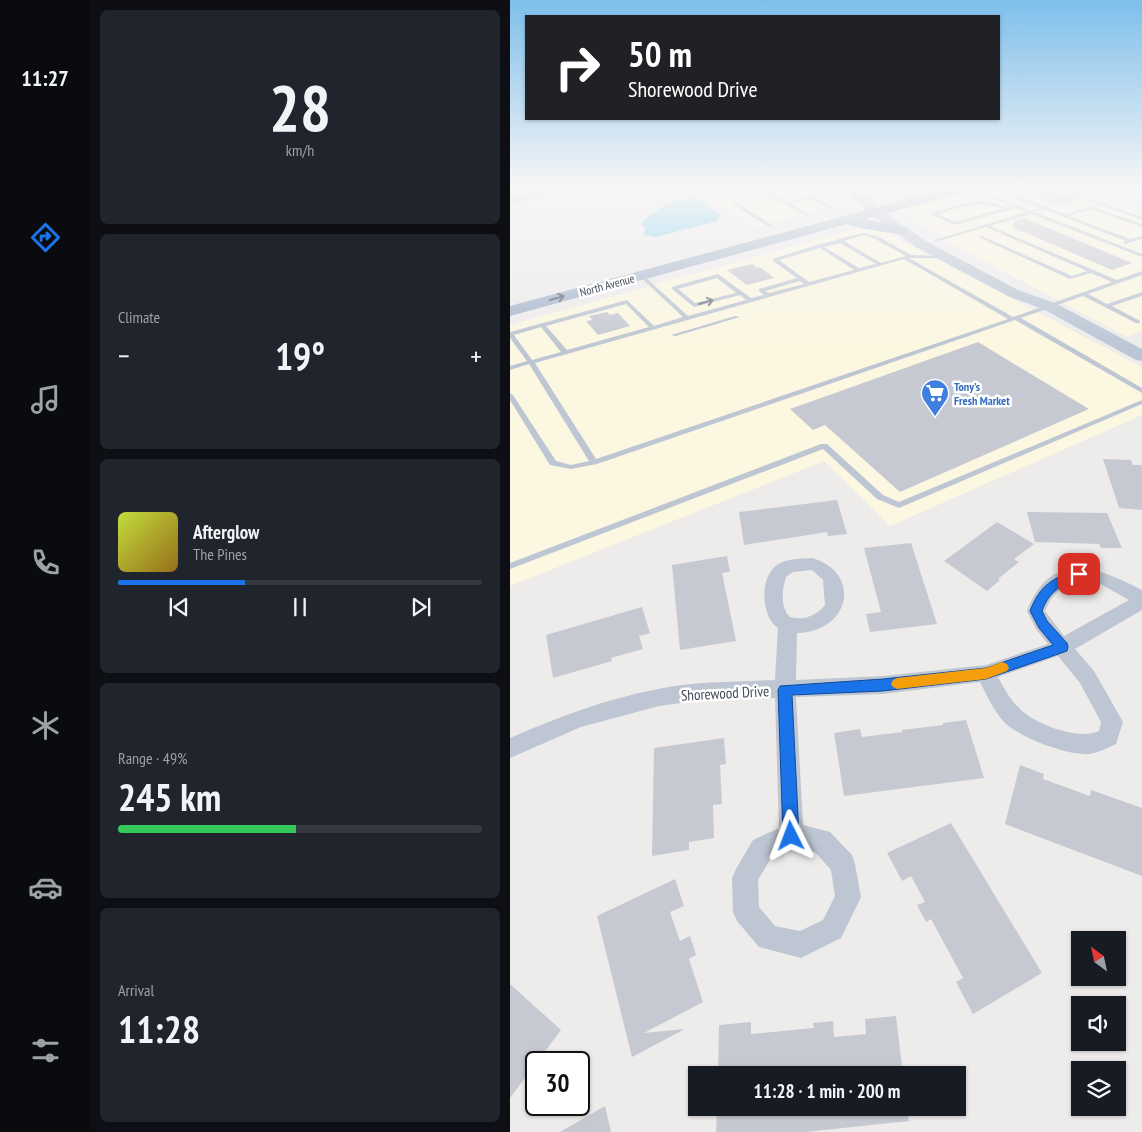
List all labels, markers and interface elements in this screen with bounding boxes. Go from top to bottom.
text: 50 m [628,31,692,77]
icon: right [545,35,610,100]
text: 11:27 [21,64,69,92]
text: 28 [269,65,331,149]
text: Shorewood Drive [628,75,758,103]
text: km/h [286,140,314,160]
icon: directions [28,220,63,255]
street label: North Avenue [578,270,636,300]
one-way arrow [549,293,565,303]
one-way arrow [697,297,713,306]
text: Climate [118,307,160,327]
text: 19° [275,331,325,380]
text: − [118,337,130,374]
text: + [470,337,482,374]
supermarket icon: Tony's Fresh Market [920,378,950,417]
place label: Tony's Fresh Market [954,379,1010,408]
icon: music [28,382,63,417]
text: Afterglow [193,520,259,544]
text: The Pines [193,544,247,564]
icon: phone [28,545,63,580]
pin [1058,553,1100,595]
icon: arrive [1065,560,1093,588]
icon: previous [165,593,193,621]
icon: pause [286,593,314,621]
icon: next [407,593,435,621]
street label: Shorewood Drive [680,681,770,705]
icon: climate [28,708,63,743]
text: Range · 49% [118,748,187,768]
text: 245 km [118,772,221,821]
position arrow [764,809,816,861]
icon: car [28,870,63,905]
north arrow [1071,931,1126,986]
map controls [1071,931,1126,1116]
text: Arrival [118,980,154,1000]
button: sound [1071,996,1126,1051]
text: 11:28 [118,1004,200,1053]
icon: filters [28,1033,63,1068]
speed limit sign: 30 [525,1051,590,1116]
button: layers [1071,1061,1126,1116]
text: 11:28 · 1 min · 200 m [754,1079,900,1103]

